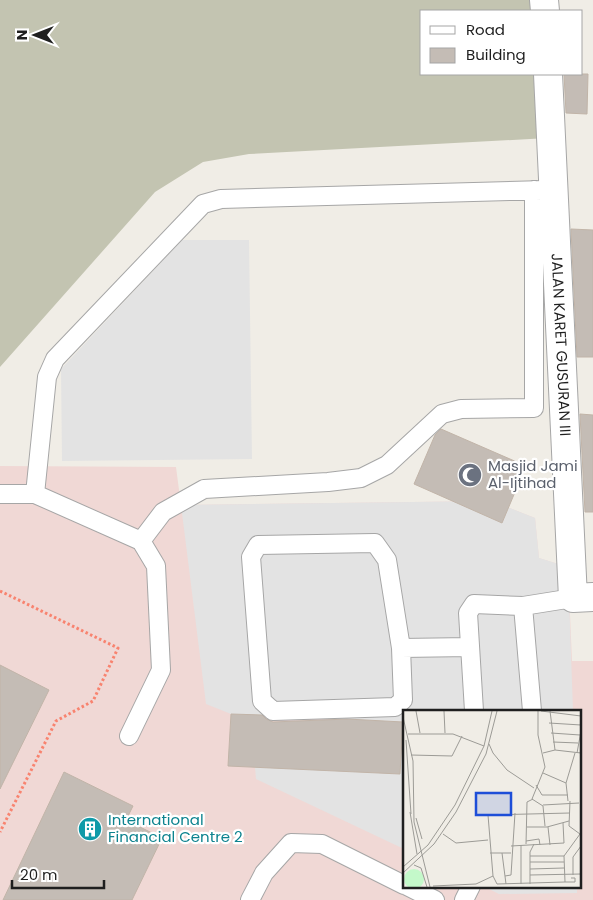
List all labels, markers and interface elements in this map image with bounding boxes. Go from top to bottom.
north arrow [10,10,60,60]
legend [420,10,583,75]
text: Road [466,19,505,40]
text: N [12,30,32,40]
text: Building [466,44,526,65]
street label: JALAN KARET GUSURAN III [547,253,576,437]
place label: Masjid Jami Al-Ijtihad [488,455,578,493]
mosque icon: Masjid Jami Al-Ijtihad [457,462,483,488]
inset map [403,710,580,888]
place label: International Financial Centre 2 [108,809,243,847]
building icon: International Financial Centre 2 [77,816,103,842]
scale bar [12,858,105,890]
text: 20 m [20,864,58,885]

